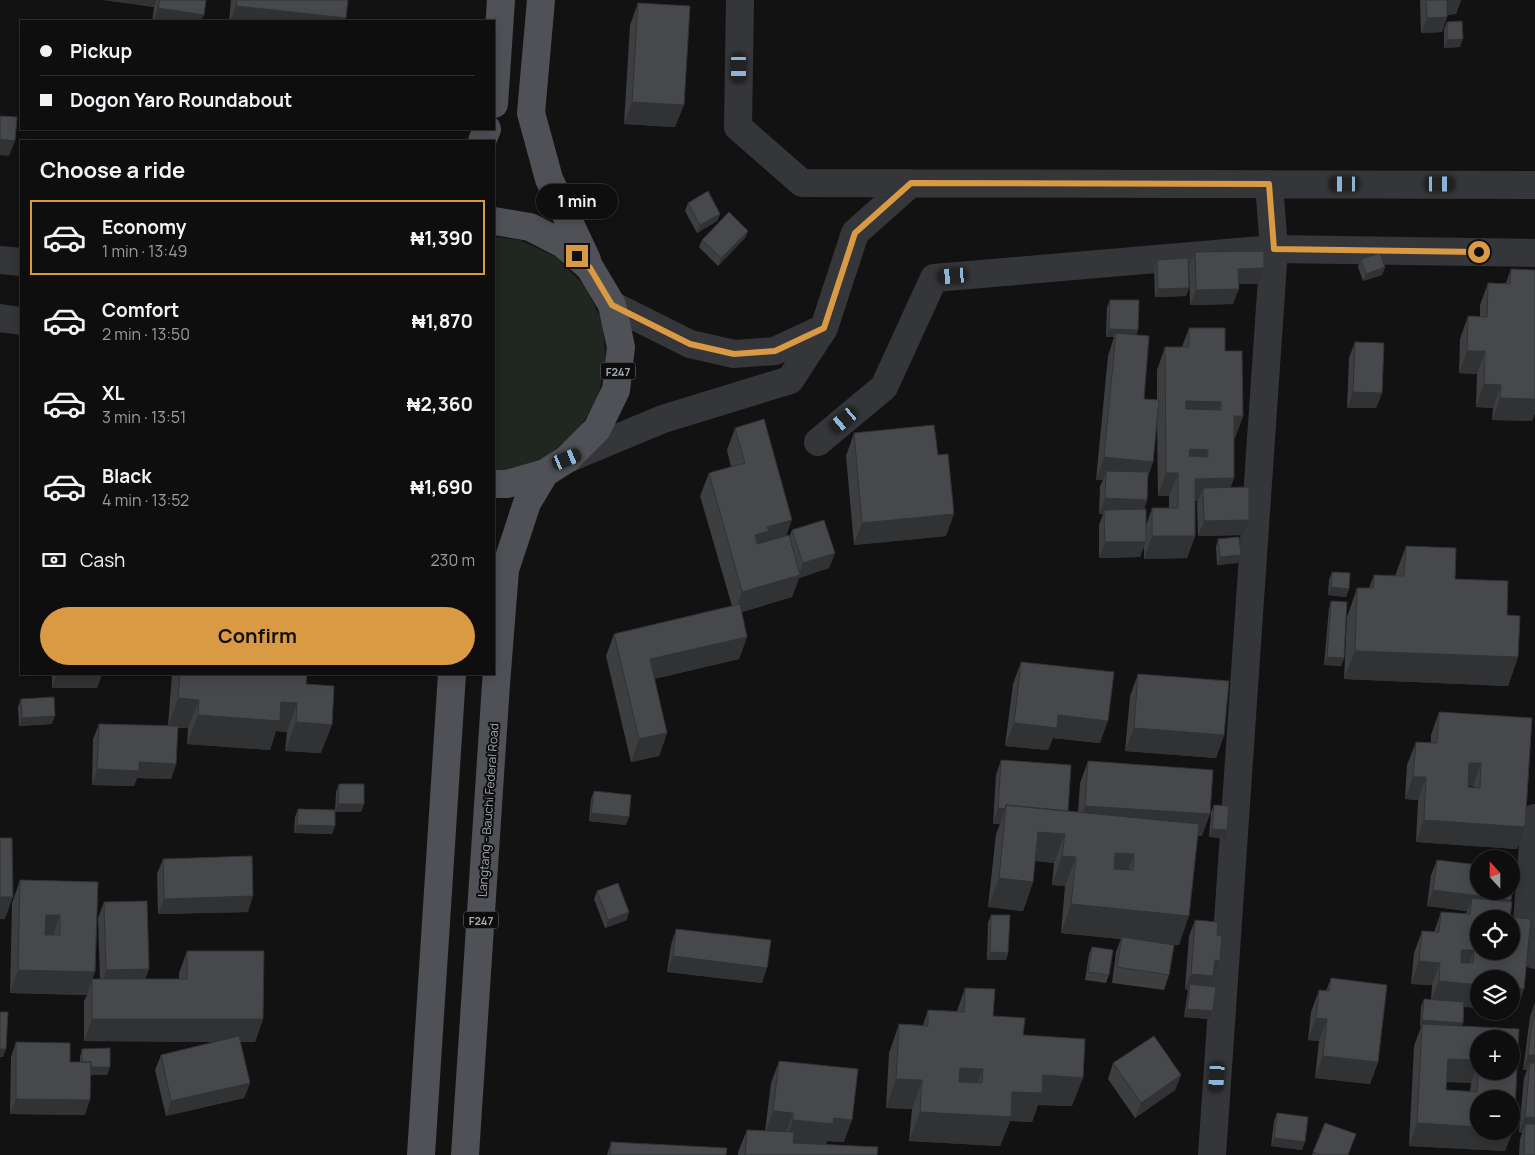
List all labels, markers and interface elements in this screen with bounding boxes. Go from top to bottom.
text: Pickup [70,38,132,64]
car [731,53,746,83]
text: Dogon Yaro Roundabout [70,87,292,113]
text: Choose a ride [40,155,185,185]
car [1330,177,1360,192]
car [1425,177,1455,192]
callout: 1 min [536,184,618,218]
text: 1 min [557,190,597,212]
text: Economy [102,214,186,240]
icon: car [42,215,87,260]
text: ₦1,390 [411,225,473,251]
text: 1 min · 13:49 [102,240,187,262]
route start [1468,241,1490,263]
route end [566,245,588,267]
car [937,267,968,285]
text: Comfort [102,297,179,323]
icon: car [42,298,87,343]
text: ₦1,870 [412,308,473,334]
text: 2 min · 13:50 [102,323,190,345]
road number: F247 [600,362,636,380]
text: XL [102,380,125,406]
icon: car [42,381,87,426]
text: ₦2,360 [407,391,473,417]
car [827,405,860,435]
text: 3 min · 13:51 [102,406,186,428]
car [550,446,583,472]
text: Black [102,463,151,489]
icon: car [42,464,87,509]
text: ₦1,690 [410,474,473,500]
text: 4 min · 13:52 [102,489,189,511]
icon: cash [40,546,68,574]
text: Cash [80,547,125,573]
text: 230 m [431,549,475,571]
button: Confirm [40,607,475,665]
street label: Langtang - Bauchi Federal Road [473,723,503,897]
north arrow [1470,850,1520,900]
map controls [1470,850,1520,1140]
button: locate [1470,910,1520,960]
road number: F247 [464,912,498,928]
button: layers [1470,970,1520,1020]
button: + [1470,1030,1520,1080]
car [1208,1062,1225,1092]
button: − [1470,1090,1520,1140]

